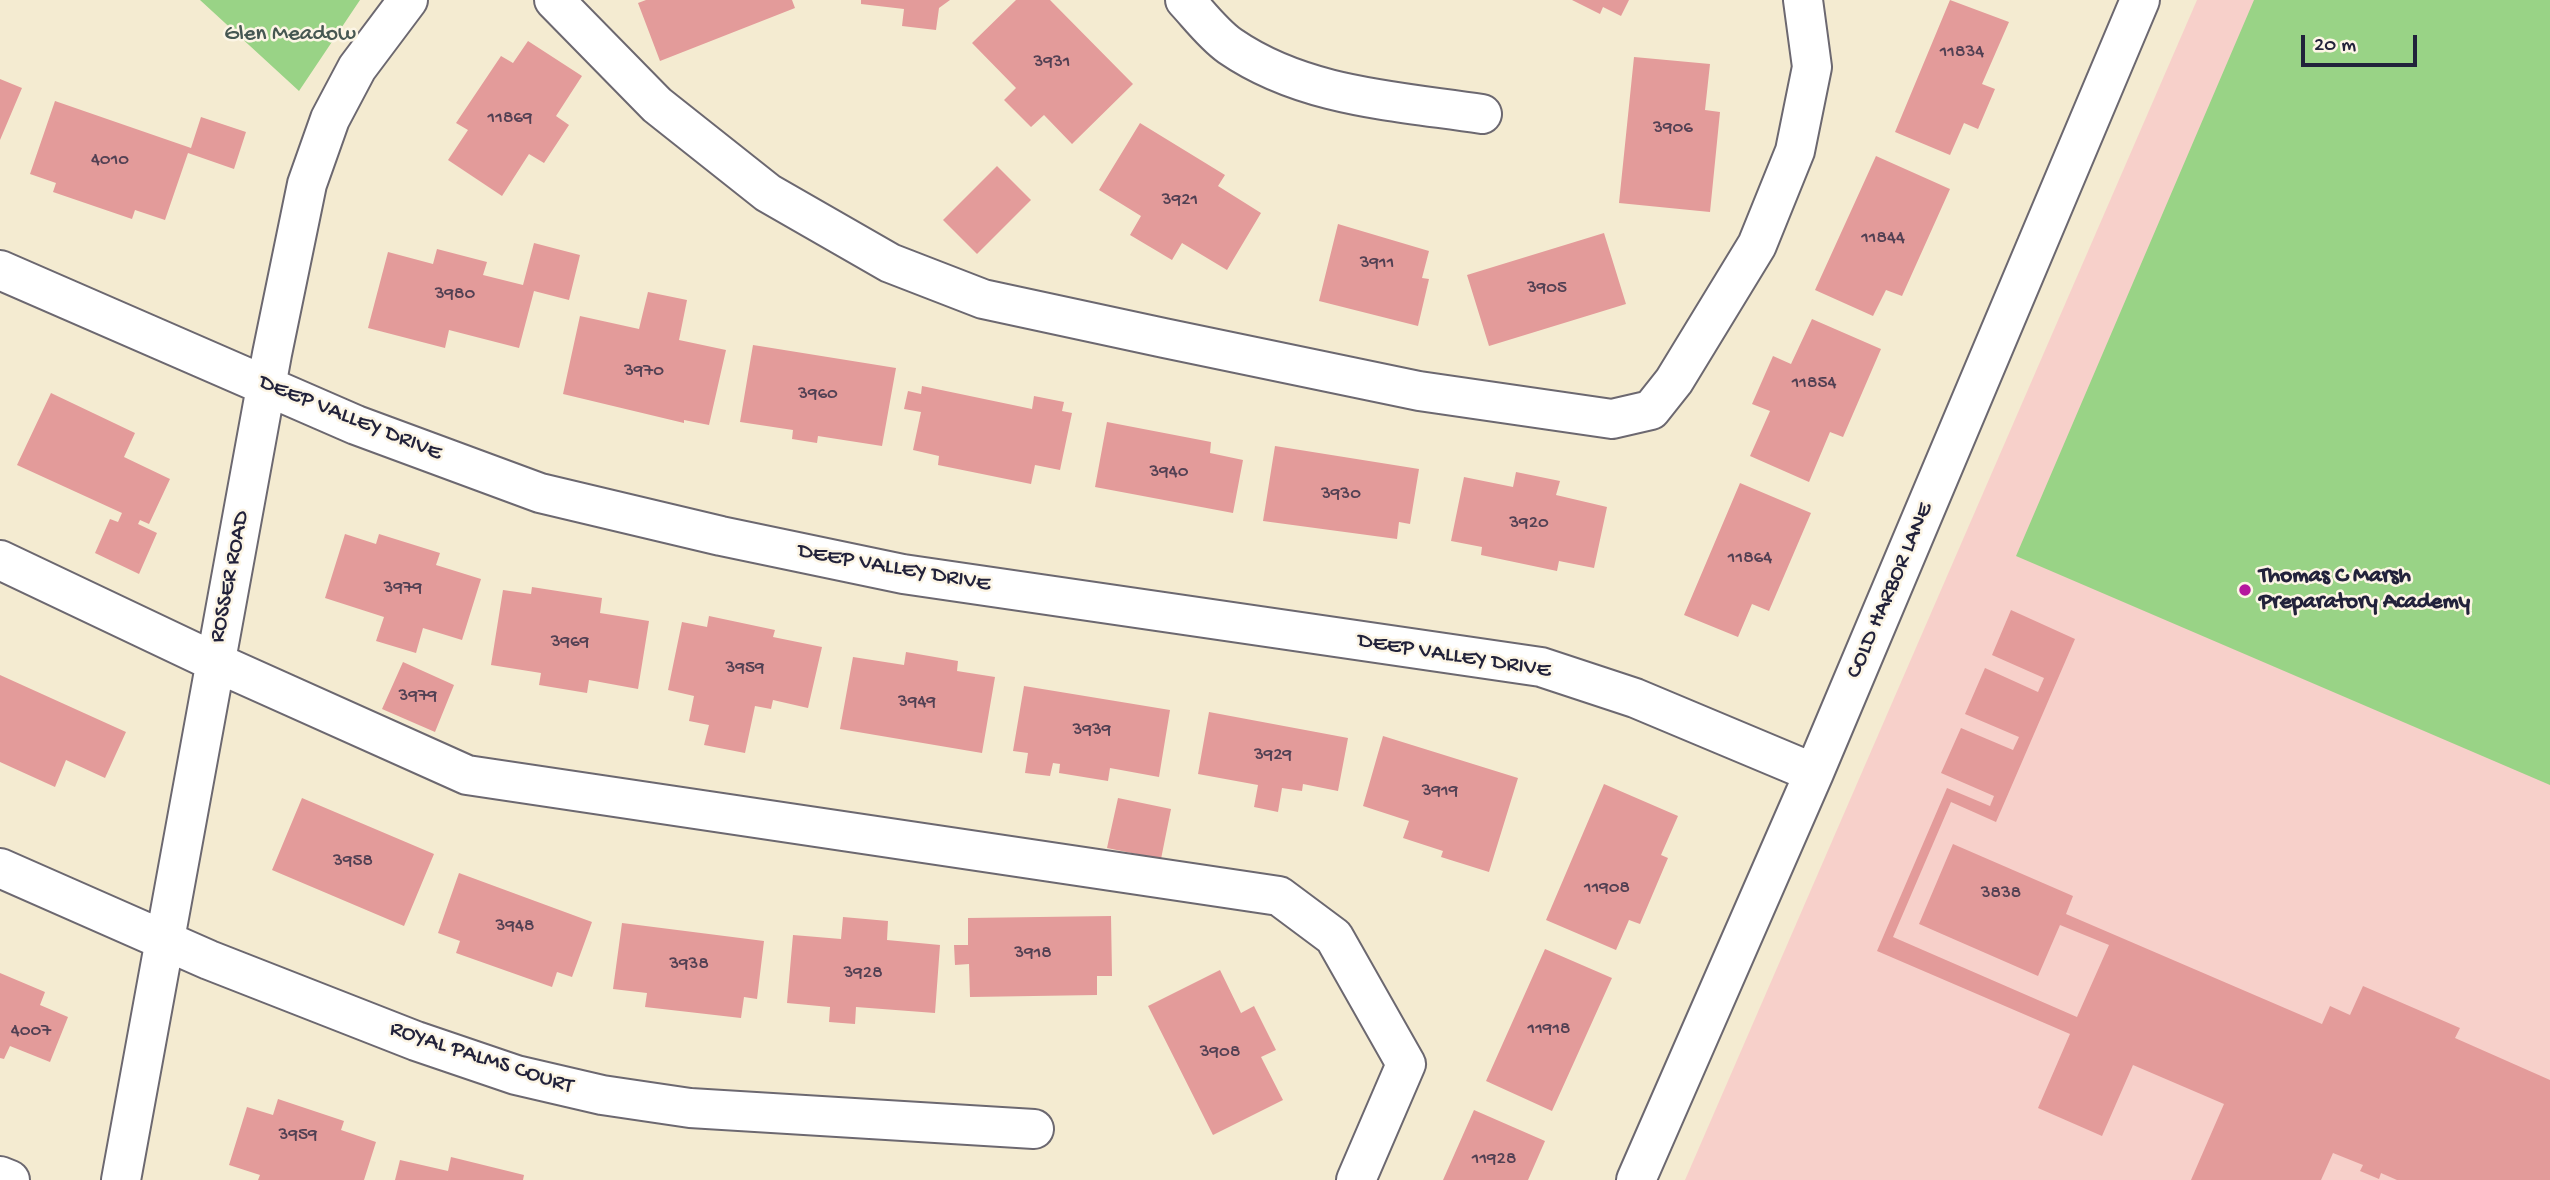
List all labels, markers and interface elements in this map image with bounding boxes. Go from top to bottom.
park label: Glen Meadow [224,21,356,49]
scale bar [2305,21,2420,65]
text: 20 m [2314,34,2356,59]
house number: 11834 [1940,42,1984,64]
house number: 3931 [1034,52,1070,74]
house number: 11869 [488,108,532,130]
house number: 3906 [1653,118,1693,140]
house number: 4010 [91,150,129,172]
house number: 3921 [1162,190,1198,212]
house number: 11844 [1861,228,1905,250]
house number: 3911 [1360,253,1394,275]
house number: 3905 [1527,278,1567,300]
house number: 3980 [435,284,475,306]
house number: 3970 [624,361,664,383]
street label: DEEP VALLEY DRIVE [254,370,446,468]
house number: 11854 [1792,373,1836,395]
house number: 3960 [798,384,838,406]
house number: 3940 [1149,462,1189,484]
house number: 3930 [1321,484,1361,506]
street label: COLD HARBOR LANE [1841,499,1941,683]
street label: ROSSER ROAD [205,509,257,645]
house number: 3920 [1509,513,1549,535]
street label: DEEP VALLEY DRIVE [796,538,992,600]
house number: 11864 [1728,548,1772,570]
place label: Thomas C Marsh Preparatory Academy [2259,563,2470,617]
house number: 3979 [384,578,422,600]
marker: Thomas C Marsh Preparatory Academy [2237,582,2253,598]
street label: DEEP VALLEY DRIVE [1355,628,1553,686]
house number: 3969 [551,632,589,654]
house number: 3959 [726,658,764,680]
house number: 3979 [399,686,437,708]
house number: 3949 [898,692,936,714]
house number: 3939 [1073,720,1111,742]
house number: 3929 [1254,745,1292,767]
house number: 3919 [1422,781,1458,803]
house number: 3958 [333,851,373,873]
house number: 11908 [1584,878,1630,900]
house number: 3838 [1981,883,2021,905]
house number: 3948 [496,916,534,938]
house number: 3918 [1014,943,1052,965]
house number: 3938 [669,954,709,976]
house number: 3928 [843,963,883,985]
street label: ROYAL PALMS COURT [386,1016,576,1102]
house number: 11918 [1528,1019,1570,1041]
house number: 4007 [11,1021,51,1043]
house number: 3908 [1200,1042,1240,1064]
house number: 3959 [279,1125,317,1147]
house number: 11928 [1472,1149,1516,1171]

